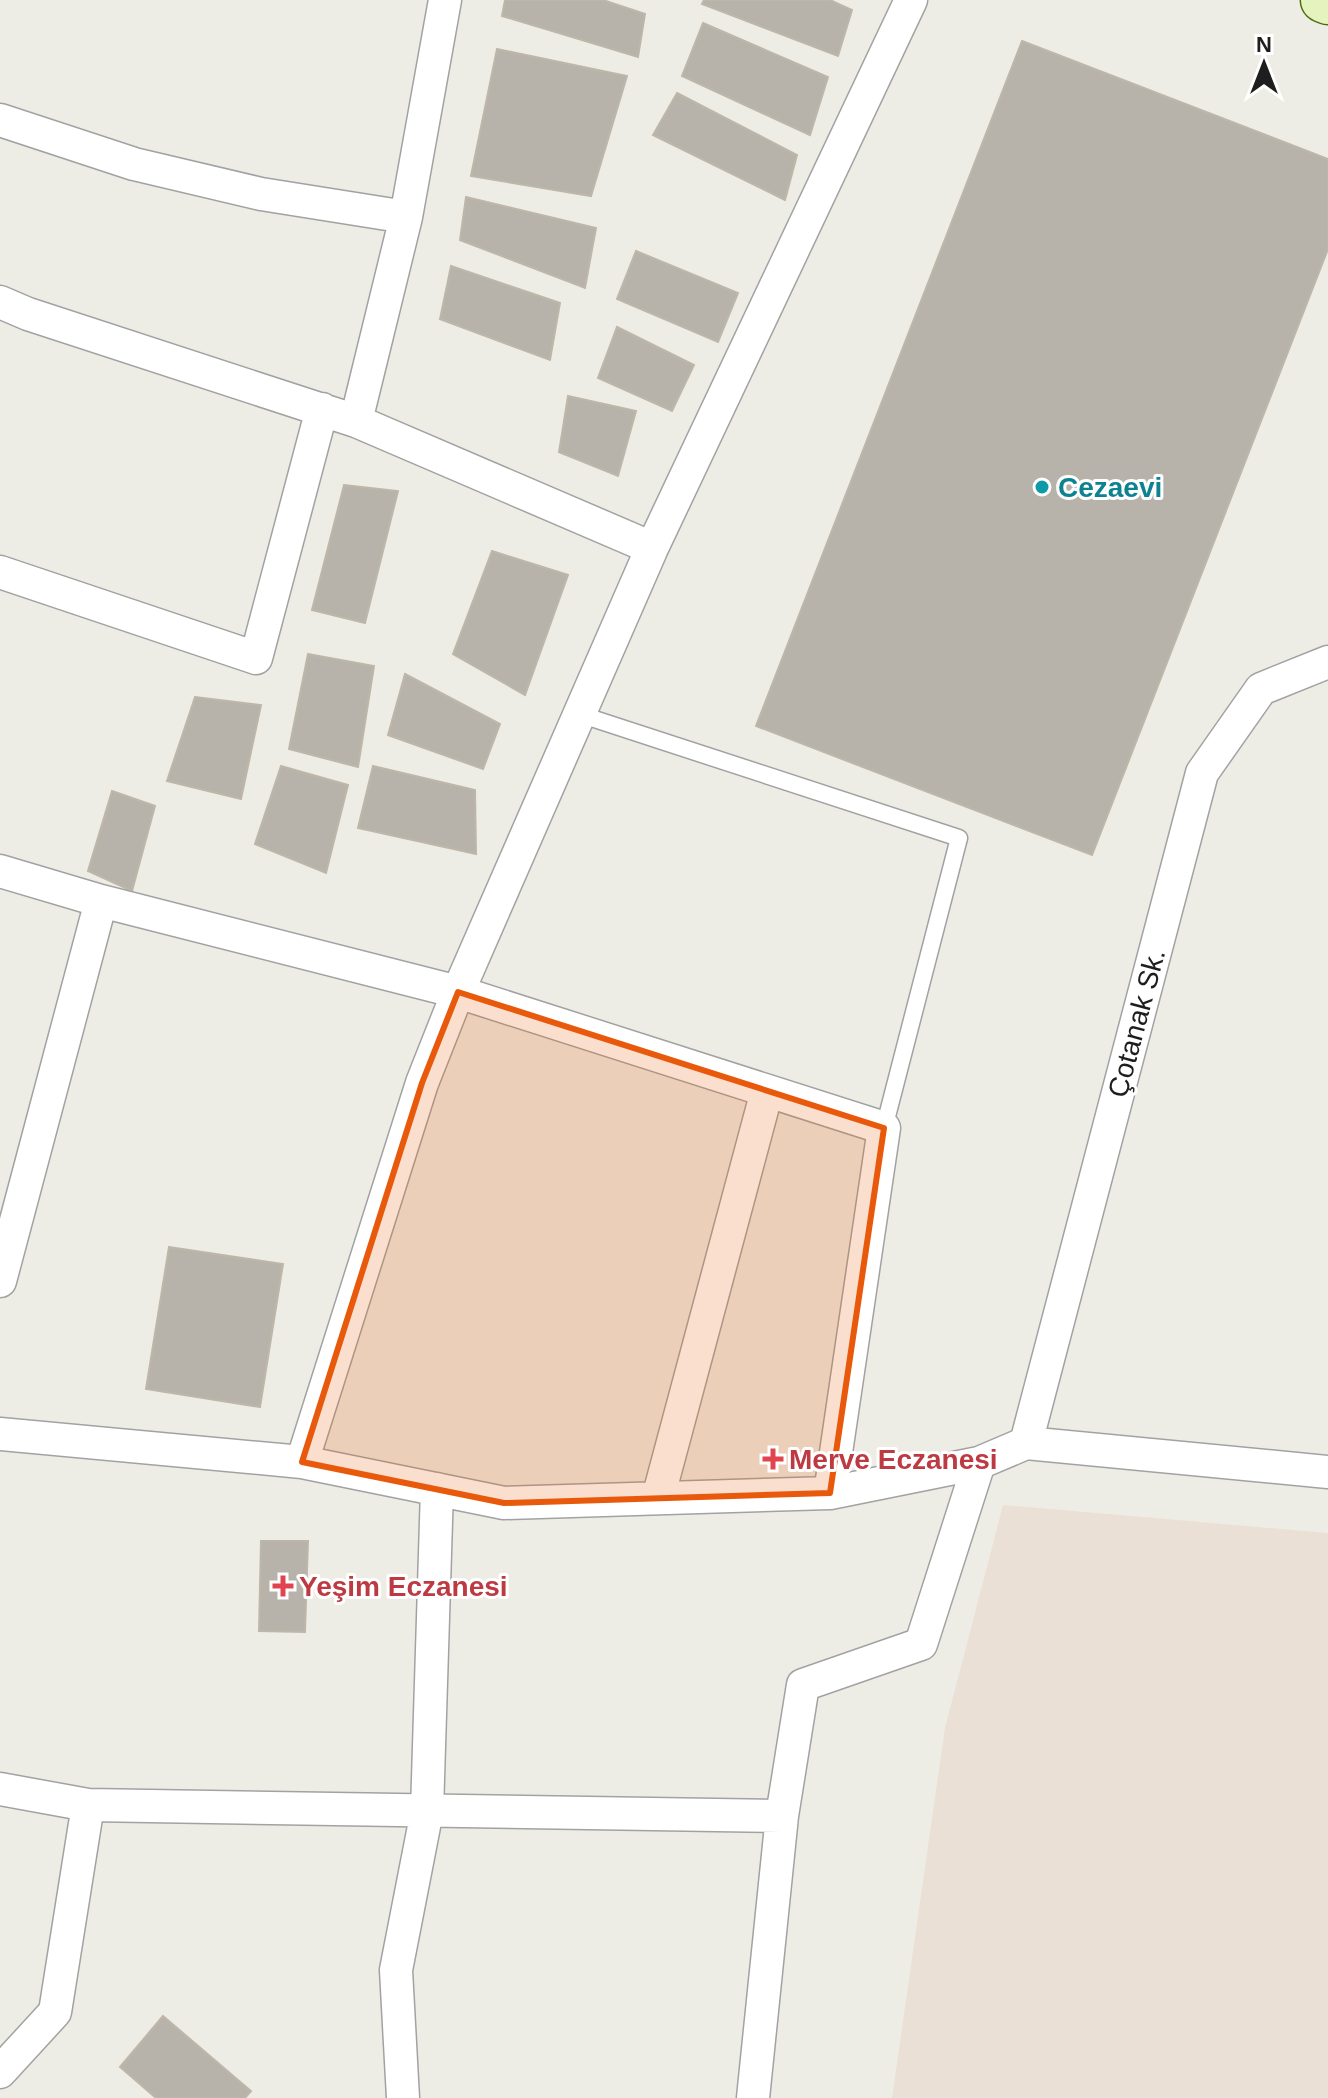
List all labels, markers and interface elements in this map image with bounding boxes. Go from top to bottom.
north arrow [1224,24,1304,104]
text: N [1256,32,1272,57]
place label: Cezaevi [1058,472,1162,503]
marker: Cezaevi [1033,478,1051,496]
street label: Çotanak Sk. [1102,945,1171,1101]
place label: Merve Eczanesi [789,1444,998,1475]
marker: Merve Eczanesi [764,1450,782,1468]
place label: Yeşim Eczanesi [299,1571,508,1602]
marker: Yeşim Eczanesi [274,1577,292,1595]

